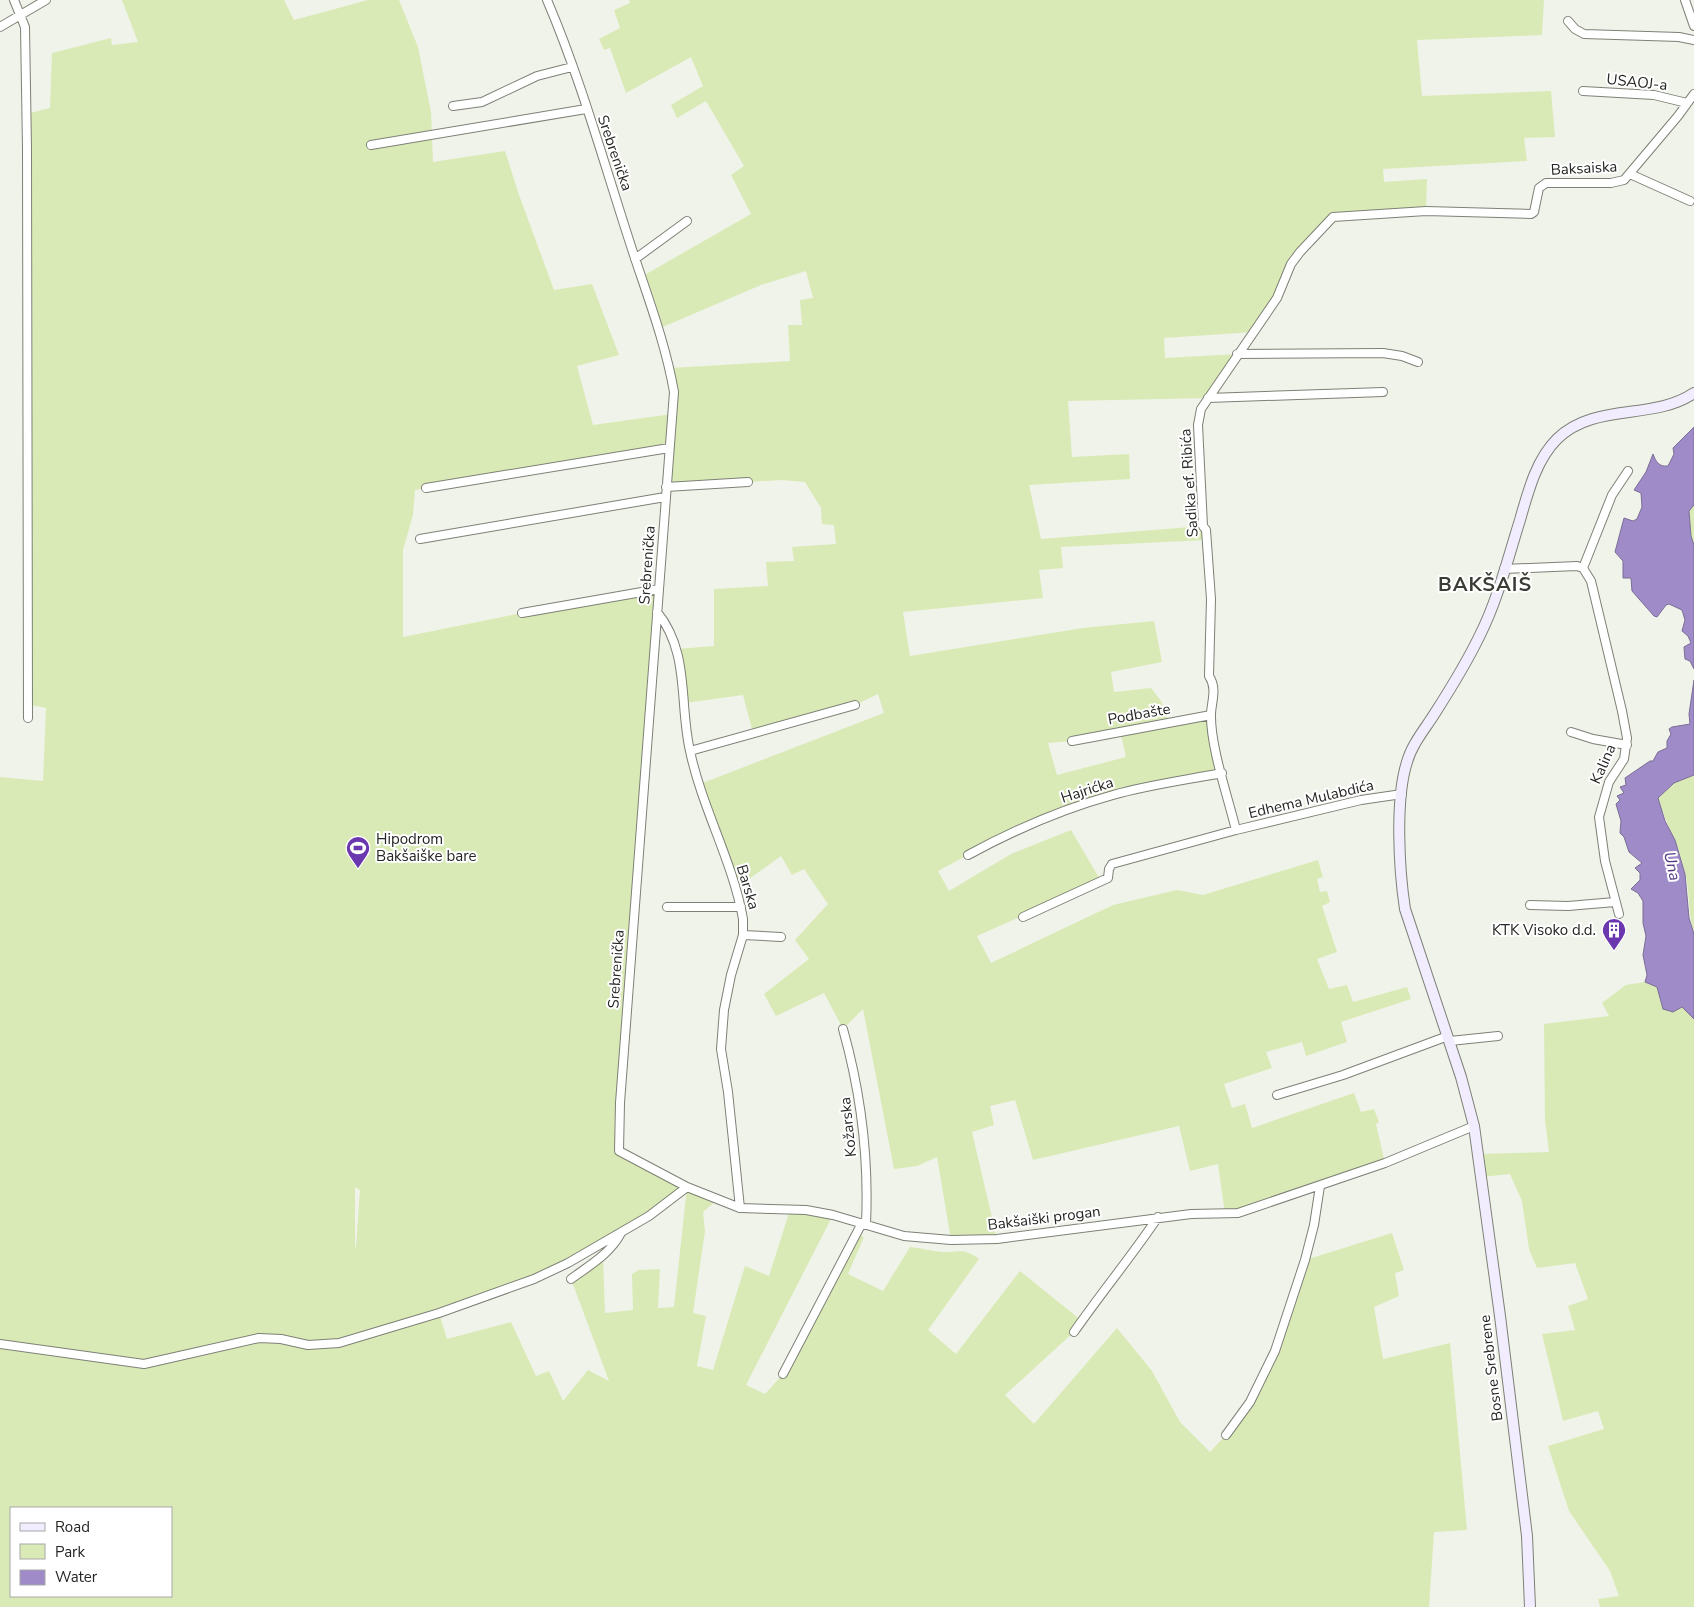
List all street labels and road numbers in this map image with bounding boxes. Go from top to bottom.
street label: USAOJ-a [1606,69,1668,95]
street label: Srebrenička [593,112,637,194]
street label: Baksaiska [1550,156,1618,180]
street label: Sadika ef. Ribića [1175,428,1203,538]
street label: Srebrenička [634,525,660,605]
street label: Podbašte [1106,699,1172,729]
street label: Kalina [1585,741,1621,787]
street label: Hajrićka [1058,772,1116,808]
street label: Edhema Mulabdića [1246,775,1376,823]
street label: Barska [732,862,764,912]
street label: Srebrenička [603,929,629,1009]
street label: Kožarska [835,1096,861,1158]
street label: Bakšaiški progan [986,1201,1102,1235]
street label: Bosne Srebrene [1475,1314,1507,1422]

